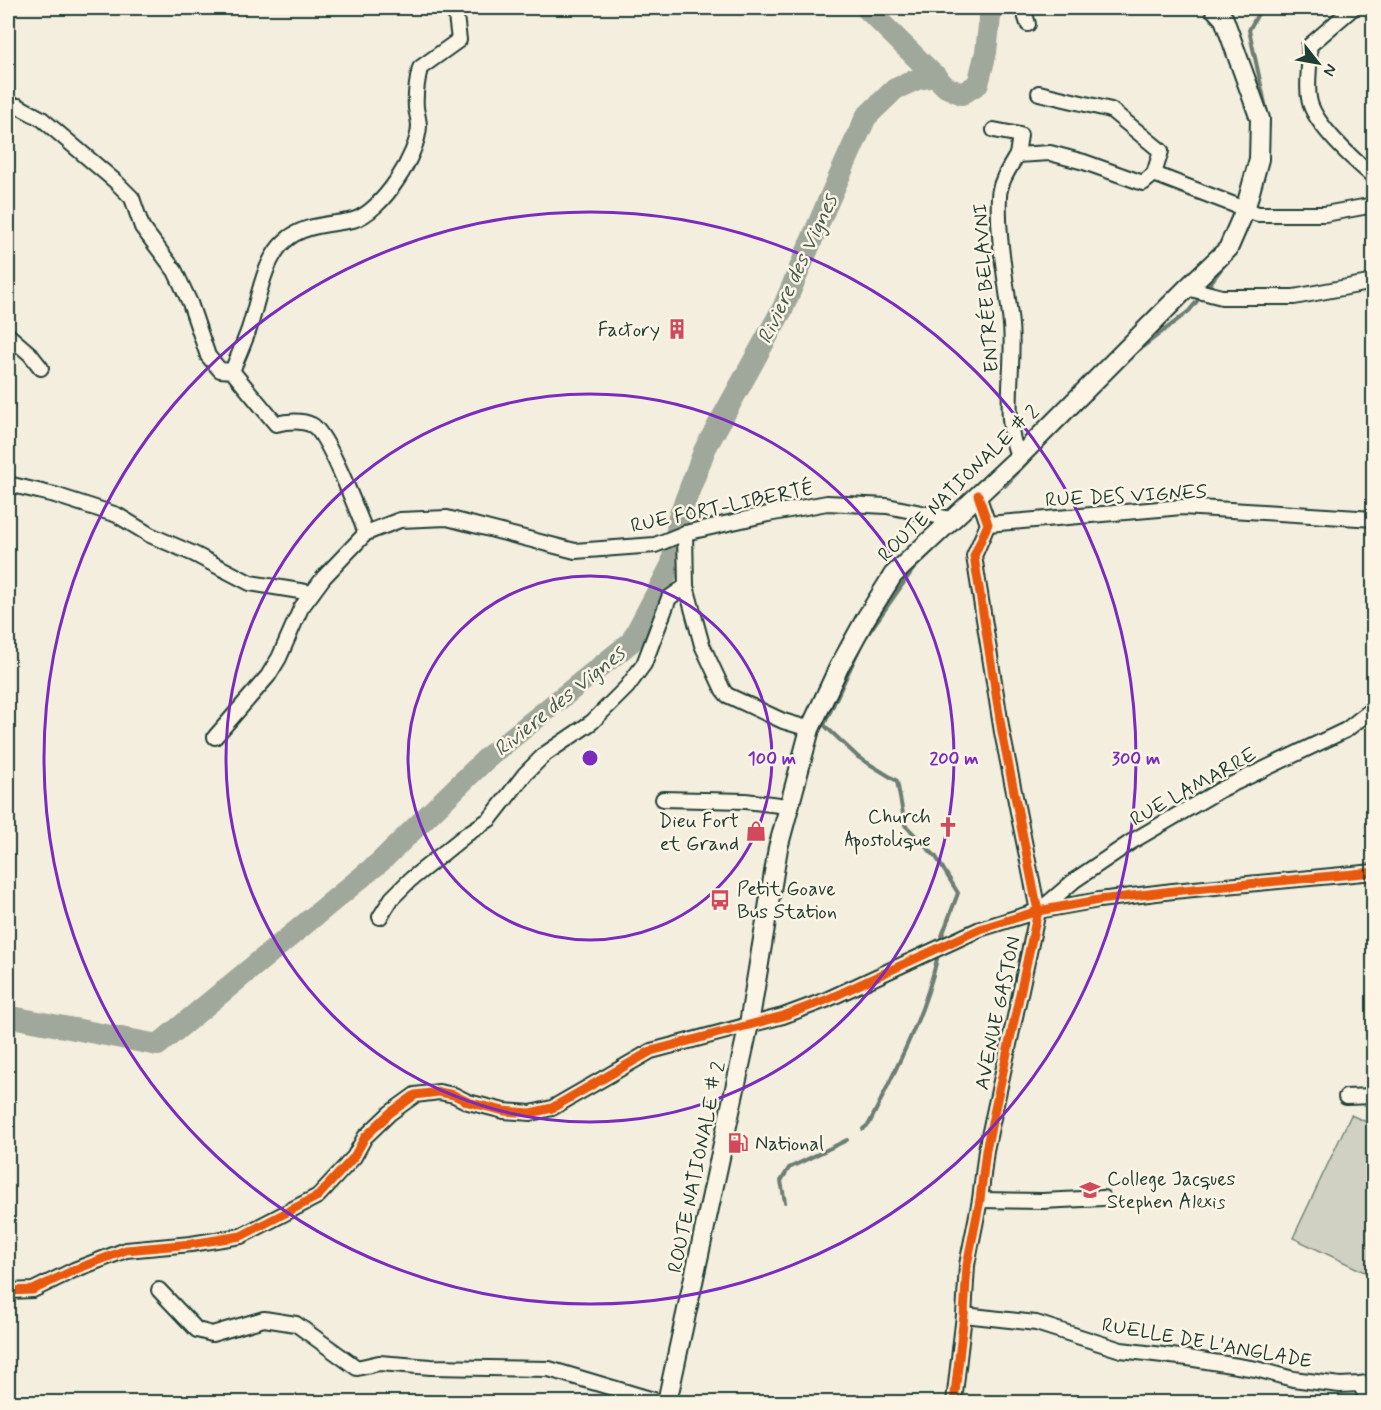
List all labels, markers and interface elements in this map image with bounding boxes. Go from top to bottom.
north arrow [1288,33,1348,93]
text: N [1318,60,1341,80]
water label: Riviere des Vignes [751,189,845,348]
street label: ENTRÉE BELAVNI [967,202,1006,374]
place label: Factory [598,317,660,344]
building icon: Factory [665,317,689,341]
street label: ROUTE NATIONALE # 2 [872,399,1046,569]
street label: RUE FORT-LIBERTÉ [628,475,816,540]
street label: RUE DES VIGNES [1045,479,1208,514]
water label: Riviere des Vignes [488,639,632,763]
street label: RUE LAMARRE [1126,741,1262,833]
text: 100 m [748,747,796,771]
text: 200 m [929,747,979,771]
text: 300 m [1112,747,1160,771]
centre of rings [580,748,600,768]
place label: Church Apostolique [844,804,931,855]
place label: Dieu Fort et Grand [658,808,739,858]
church icon: Church Apostolique [936,815,960,839]
shop icon: Dieu Fort et Grand [744,819,768,843]
place label: Petit Goave Bus Station [737,876,837,926]
bus stop icon: Petit Goave Bus Station [708,888,732,912]
street label: AVENUE GASTON [969,934,1028,1093]
street label: ROUTE NATIONALE # 2 [662,1059,733,1275]
fuel station icon: National [726,1131,750,1155]
place label: National [755,1131,824,1158]
place label: College Jacques Stephen Alexis [1107,1166,1236,1216]
school or university icon: College Jacques Stephen Alexis [1078,1178,1102,1202]
street label: RUELLE DE L'ANGLADE [1100,1312,1314,1375]

